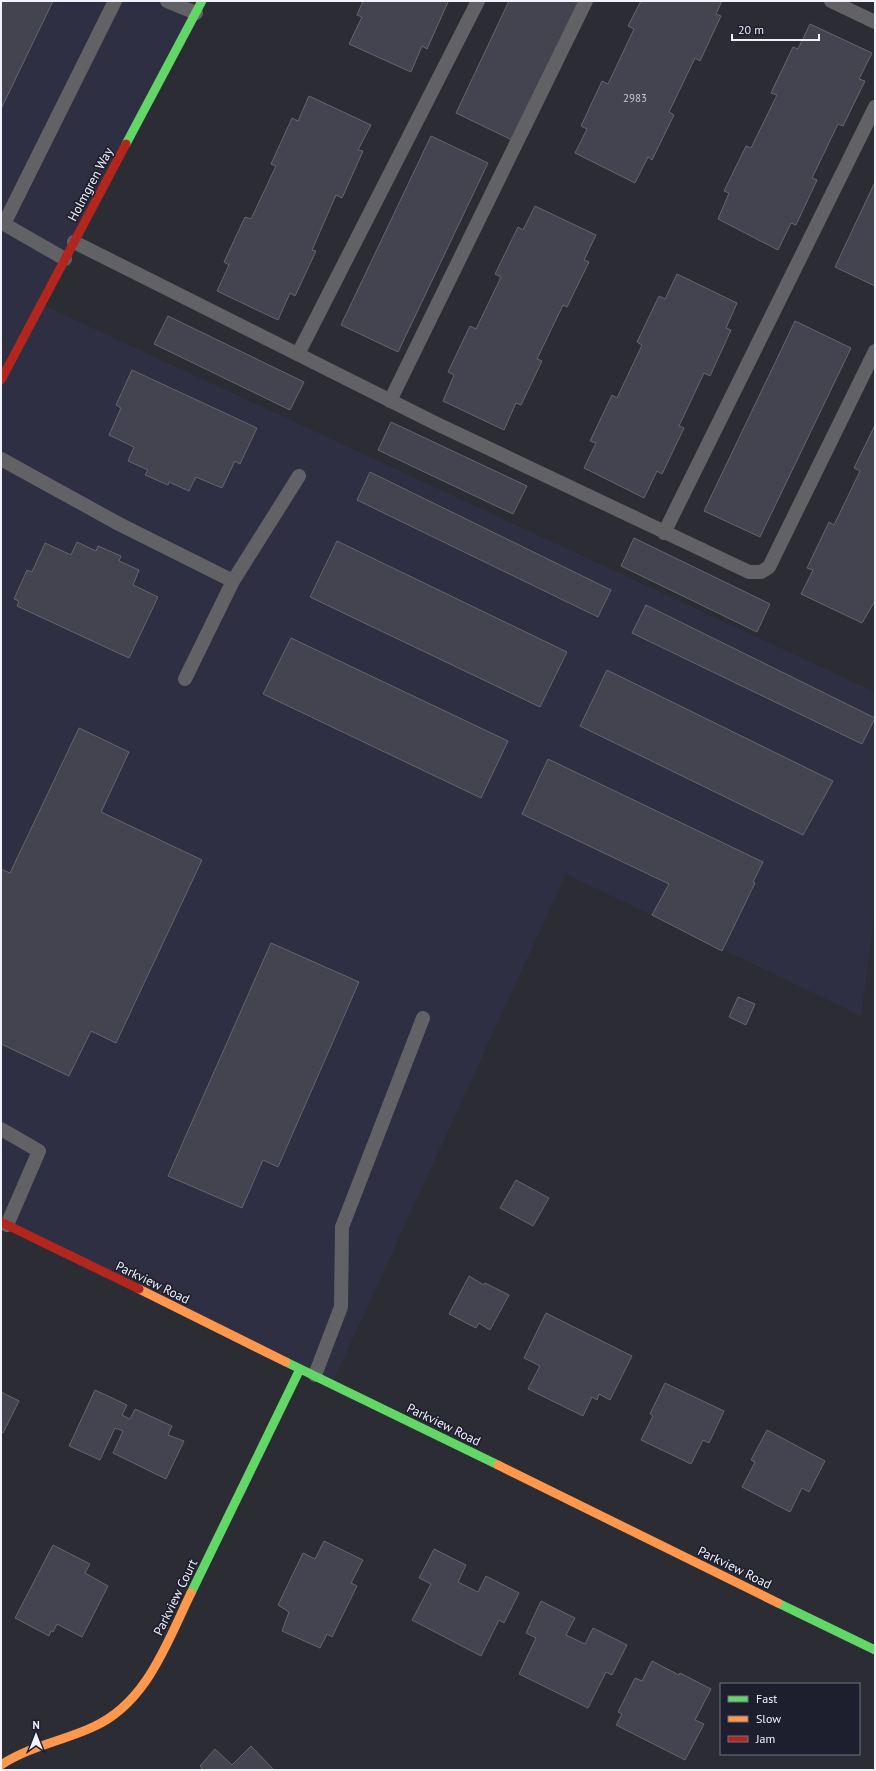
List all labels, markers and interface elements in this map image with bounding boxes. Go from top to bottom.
scale bar [732,16,819,42]
text: 20 m [738,22,764,37]
house number: 2983 [623,91,647,105]
street label: Holmgren Way [64,144,117,224]
street label: Parkview Road [113,1257,193,1308]
street label: Parkview Road [404,1399,484,1450]
street label: Parkview Road [695,1542,775,1593]
street label: Parkview Court [150,1556,202,1638]
legend [720,1683,860,1755]
text: Fast [756,1691,777,1706]
text: Slow [756,1711,781,1726]
north arrow [16,1715,56,1755]
text: N [32,1718,40,1732]
text: Jam [755,1731,775,1746]

